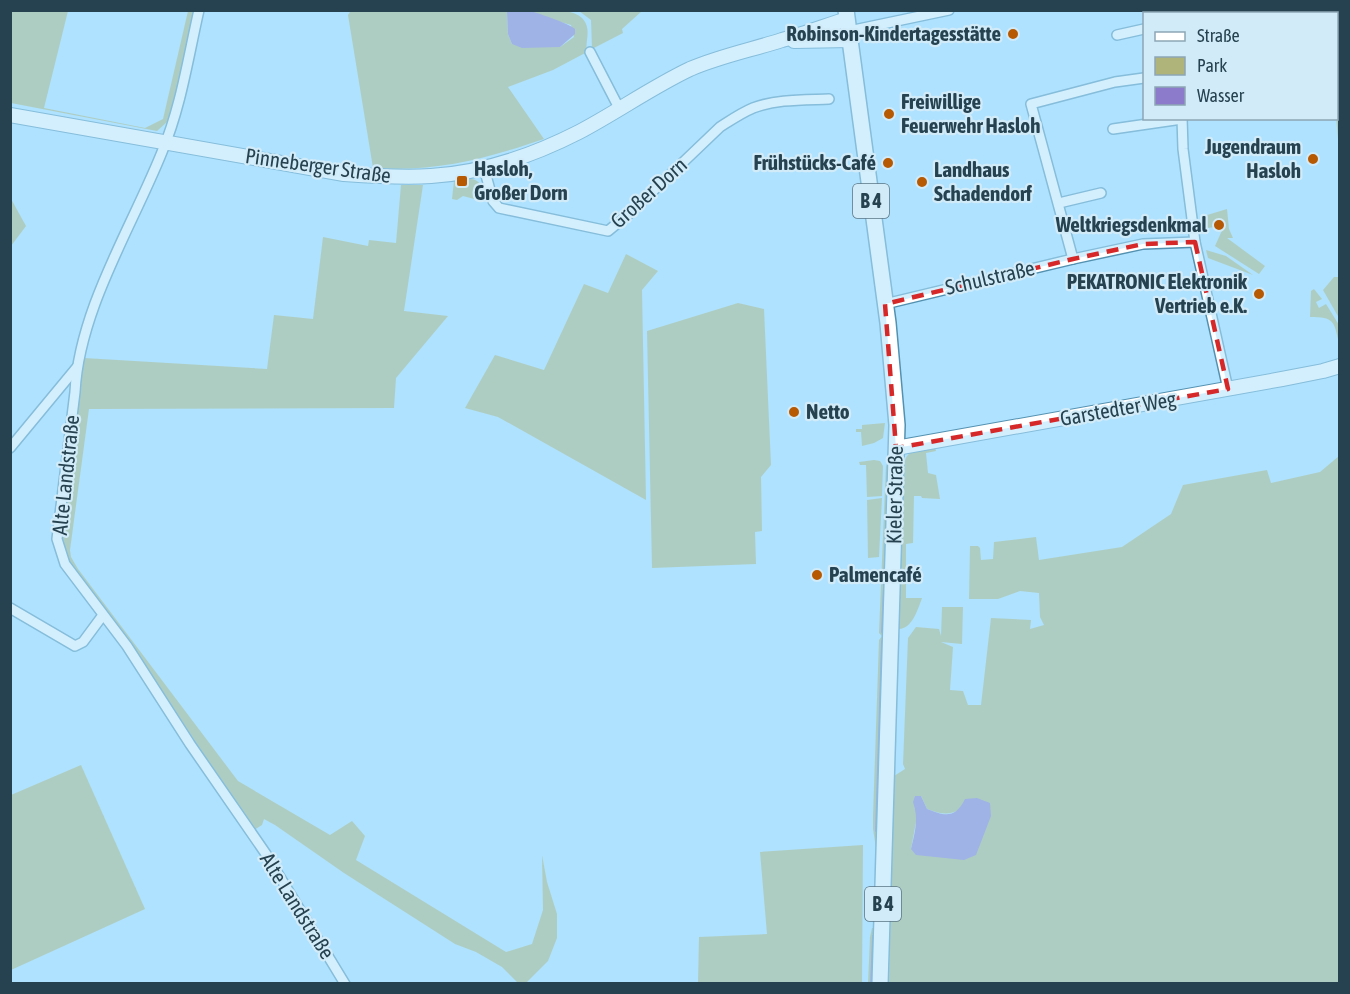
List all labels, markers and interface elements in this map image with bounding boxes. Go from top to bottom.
legend [1143,12,1338,120]
place label: Robinson-Kindertagesstätte [786,21,1001,45]
text: Straße [1197,25,1240,46]
marker: Robinson-Kindertagesstätte [1006,27,1020,41]
text: Park [1197,55,1227,76]
text: Wasser [1197,85,1245,106]
place label: Freiwillige Feuerwehr Hasloh [901,89,1040,137]
marker: Freiwillige Feuerwehr Hasloh [882,107,896,121]
place label: Jugendraum Hasloh [1204,134,1301,182]
street label: Pinneberger Straße [244,143,392,187]
place label: Frühstücks-Café [754,150,876,174]
street label: Großer Dorn [605,152,691,233]
marker: Jugendraum Hasloh [1306,152,1320,166]
place label: Hasloh, Großer Dorn [474,156,568,204]
marker: Frühstücks-Café [881,156,895,170]
place label: Landhaus Schadendorf [934,157,1032,205]
marker: Hasloh, Großer Dorn [455,174,469,188]
marker: Landhaus Schadendorf [915,175,929,189]
road number: B 4 [853,184,889,218]
place label: Weltkriegsdenkmal [1055,212,1207,236]
marker: Weltkriegsdenkmal [1212,218,1226,232]
street label: Schulstraße [943,255,1037,299]
place label: PEKATRONIC Elektronik Vertrieb e.K. [1067,269,1248,317]
marker: PEKATRONIC Elektronik Vertrieb e.K. [1252,287,1266,301]
street label: Garstedter Weg [1058,386,1178,430]
place label: Netto [806,399,850,423]
marker: Netto [787,405,801,419]
street label: Alte Landstraße [47,414,83,536]
street label: Kieler Straße [881,446,907,544]
place label: Palmencafé [829,562,922,586]
marker: Palmencafé [810,568,824,582]
street label: Alte Landstraße [256,848,340,963]
road number: B 4 [865,887,901,921]

